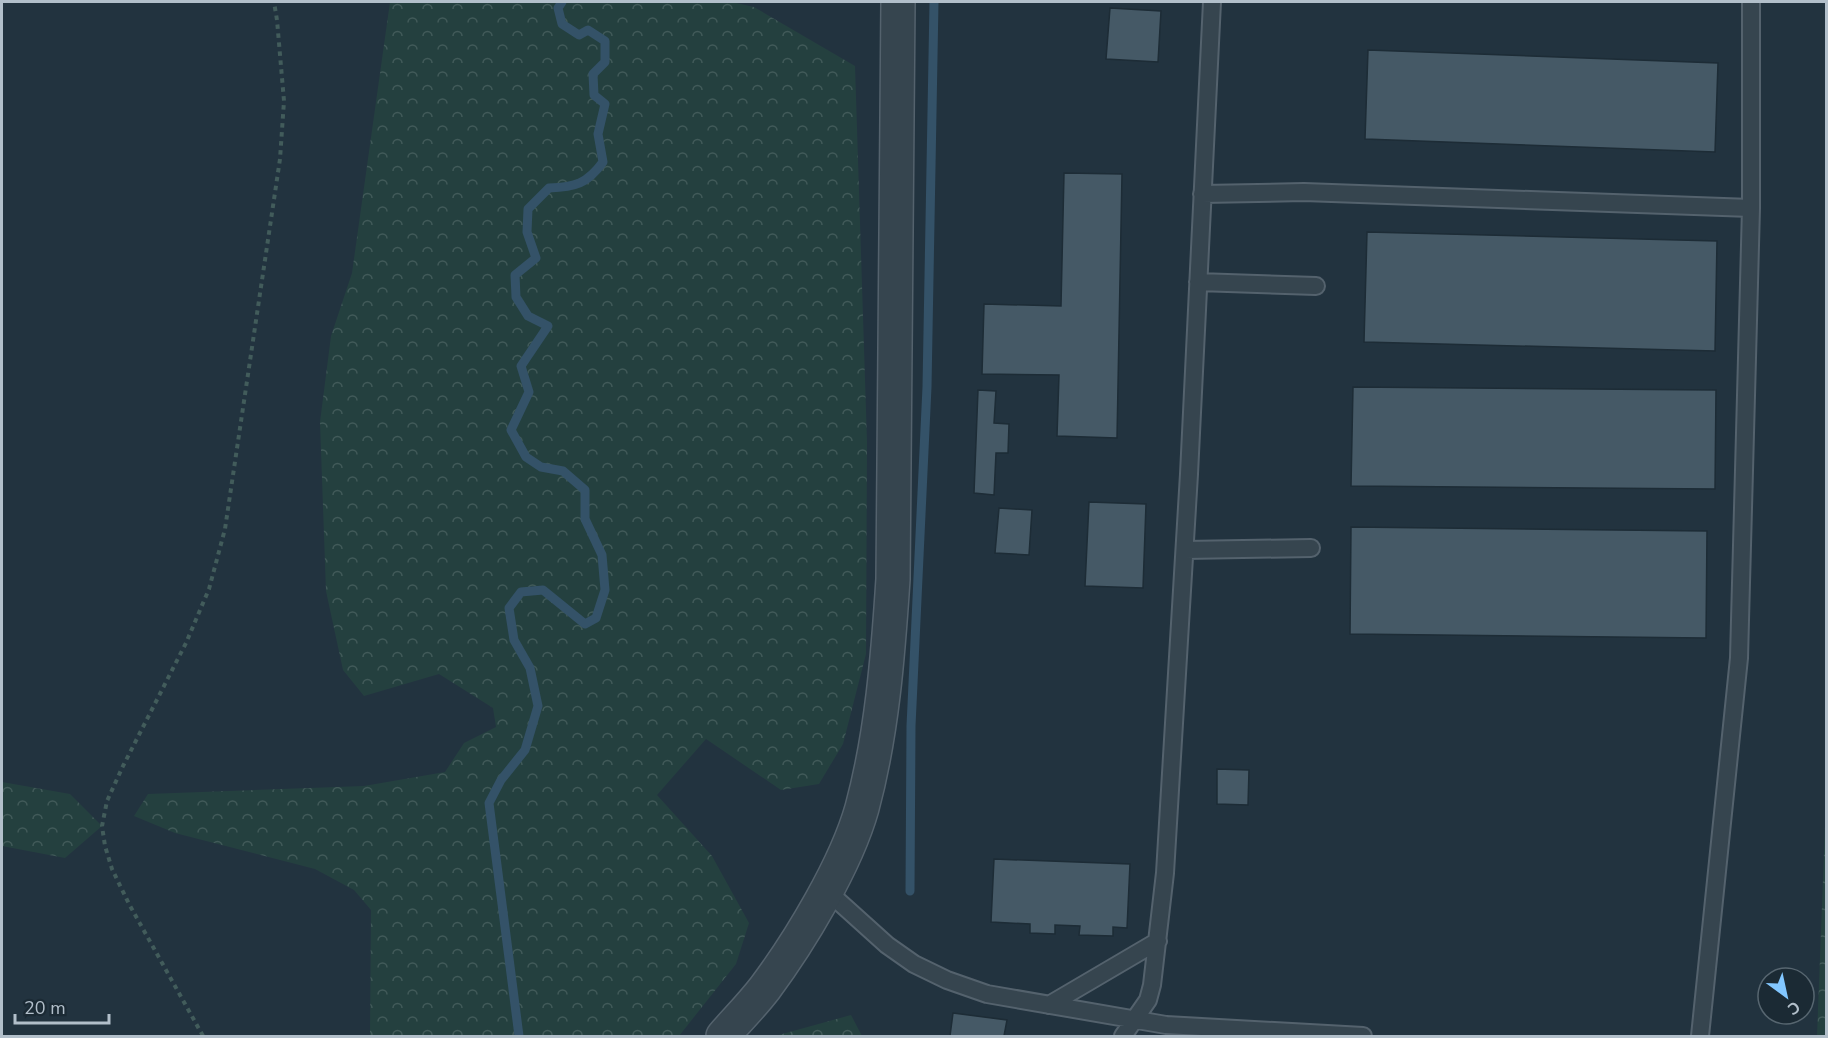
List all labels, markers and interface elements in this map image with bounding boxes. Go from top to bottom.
north arrow [1756,966,1816,1026]
scale bar [15,987,110,1025]
text: 20 m [24,996,66,1020]
text: С [1783,996,1804,1020]

